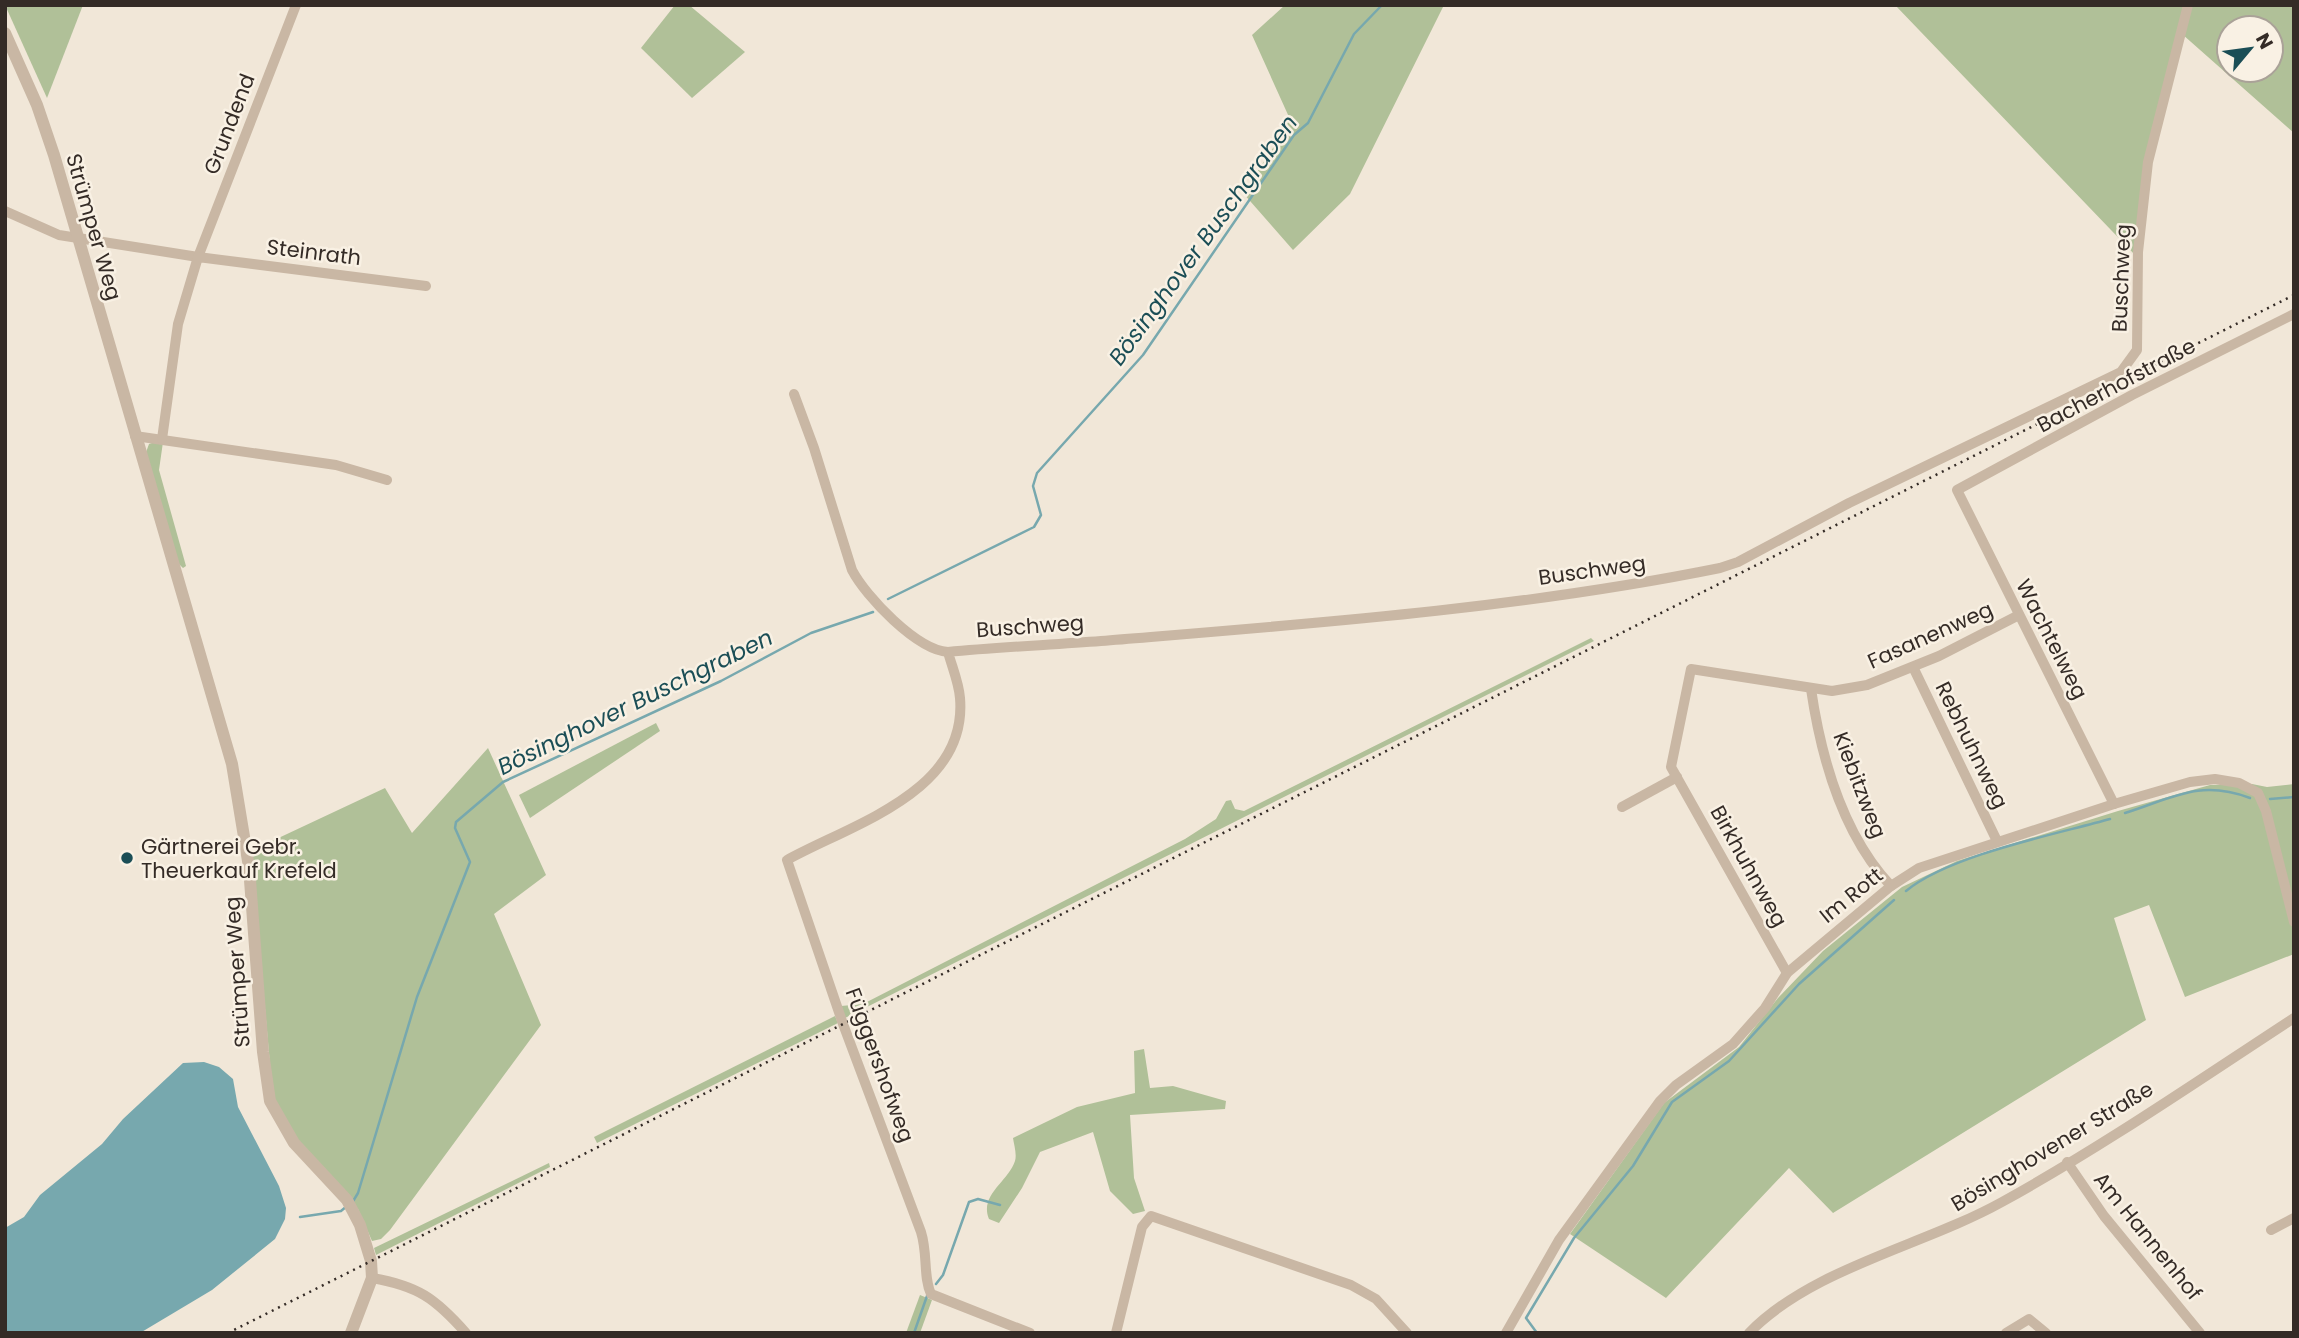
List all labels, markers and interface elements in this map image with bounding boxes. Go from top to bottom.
north arrow [2215,14,2285,84]
text: N [2249,28,2280,54]
street label: Grundend [196,69,262,179]
water label: Bösinghover Buschgraben [1101,108,1305,372]
street label: Strümper Weg [59,150,129,304]
street label: Buschweg [2105,224,2137,332]
street label: Steinrath [265,232,363,272]
street label: Bacherhofstraße [2032,331,2200,439]
street label: Buschweg [1537,548,1647,592]
street label: Wachtelweg [2009,574,2095,704]
street label: Fasanenweg [1863,594,1997,676]
street label: Buschweg [975,608,1085,644]
water label: Bösinghover Buschgraben [492,621,778,783]
street label: Rebhuhnweg [1929,677,2015,813]
street label: Kiebitzweg [1826,728,1894,842]
street label: Birkhuhnweg [1704,800,1794,932]
place label: Gärtnerei Gebr. Theuerkauf Krefeld [141,832,337,885]
marker: Gärtnerei Gebr. Theuerkauf Krefeld [119,850,135,866]
street label: Im Rott [1813,860,1889,930]
street label: Strümper Weg [217,896,257,1048]
street label: Függershofweg [839,984,921,1146]
street label: Bösinghovener Straße [1946,1074,2158,1218]
street label: Am Hannenhof [2087,1166,2209,1306]

